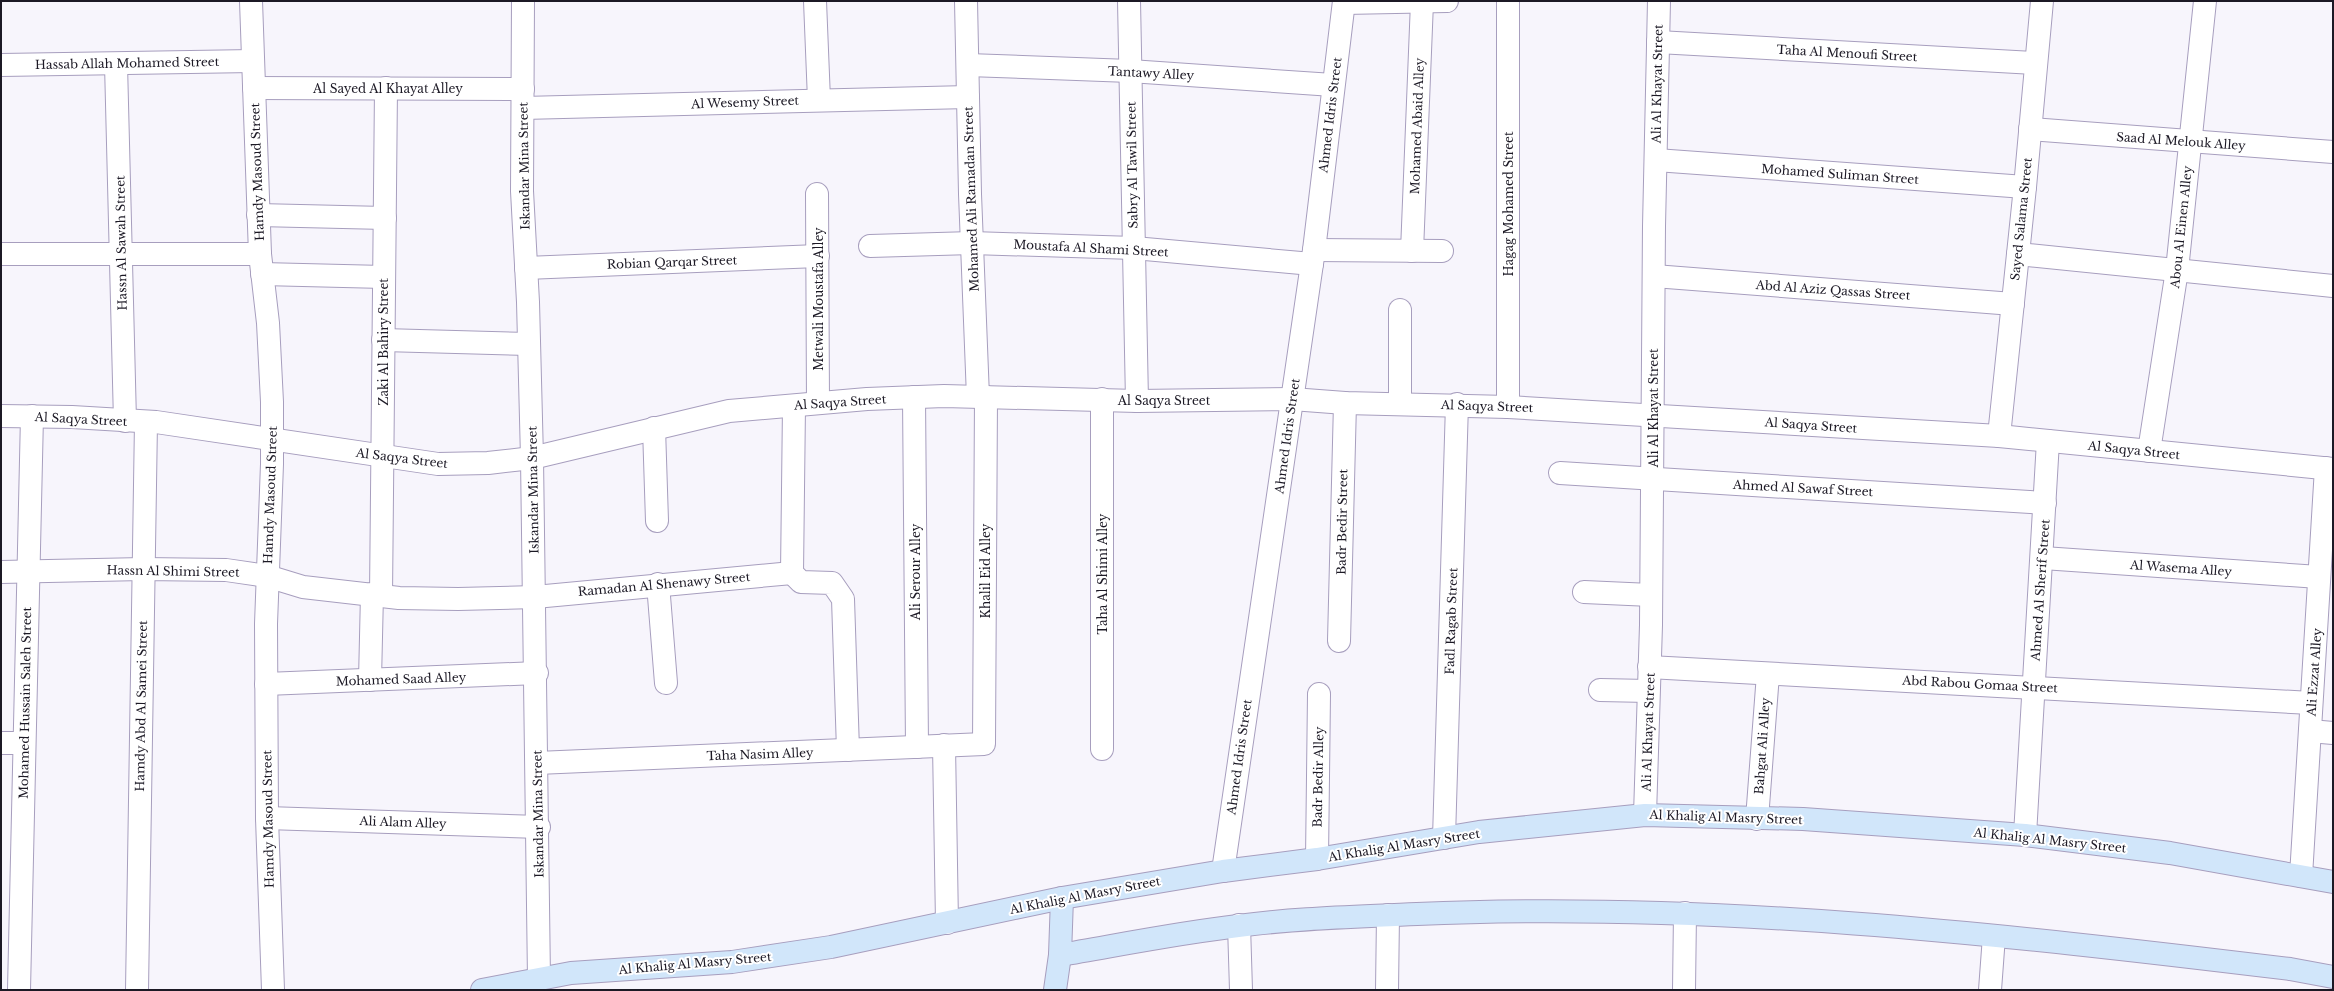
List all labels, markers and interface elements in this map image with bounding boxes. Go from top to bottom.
street label: Ali Al Khayat Street [1648,24,1666,145]
street label: Taha Al Menoufi Street [1776,42,1918,64]
street label: Hassab Allah Mohamed Street [35,54,220,72]
street label: Ahmed Idris Street [1315,56,1345,175]
street label: Mohamed Abaid Alley [1407,57,1427,195]
street label: Tantawy Alley [1108,63,1195,83]
street label: Al Sayed Al Khayat Alley [312,81,463,96]
street label: Al Wesemy Street [690,93,800,111]
street label: Sabry Al Tawil Street [1123,101,1141,229]
street label: Hamdy Masoud Street [247,102,267,241]
street label: Iskandar Mina Street [515,102,533,230]
street label: Mohamed Ali Ramadan Street [960,106,982,292]
street label: Saad Al Melouk Alley [2116,129,2247,153]
street label: Hagag Mohamed Street [1501,131,1516,277]
street label: Sayed Salama Street [2007,156,2035,281]
street label: Mohamed Suliman Street [1761,161,1920,187]
street label: Abou Al Einen Alley [2167,165,2195,290]
street label: Hassn Al Sawah Street [112,175,130,311]
street label: Metwali Moustafa Alley [811,227,826,371]
street label: Moustafa Al Shami Street [1013,236,1169,260]
street label: Robian Qarqar Street [607,252,738,272]
street label: Abd Al Aziz Qassas Street [1754,277,1911,303]
street label: Zaki Al Bahiry Street [376,278,391,406]
street label: Ali Al Khayat Street [1646,348,1661,469]
street label: Ahmed Idris Street [1271,377,1303,496]
street label: Al Saqya Street [792,391,887,413]
street label: Al Saqya Street [1117,393,1211,408]
street label: Al Saqya Street [1440,397,1534,415]
street label: Al Saqya Street [33,409,128,429]
street label: Al Saqya Street [1763,414,1858,436]
street label: Hamdy Masoud Street [260,425,280,564]
street label: Iskandar Mina Street [524,426,542,554]
street label: Al Saqya Street [2086,438,2181,462]
street label: Al Saqya Street [354,445,449,471]
street label: Badr Bedir Street [1334,468,1350,575]
street label: Ahmed Al Sawaf Street [1732,477,1874,499]
street label: Taha Al Shimi Alley [1095,513,1110,634]
street label: Ahmed Al Sherif Street [2027,518,2052,662]
street label: Ali Serour Alley [908,523,923,621]
street label: Khalil Eid Alley [978,523,993,618]
street label: Al Wasema Alley [2129,557,2233,579]
street label: Hassn Al Shimi Street [106,562,240,580]
street label: Fadl Ragab Street [1442,567,1460,675]
street label: Ramadan Al Shenawy Street [577,569,751,599]
street label: Mohamed Hussain Saleh Street [16,606,34,799]
street label: Hamdy Abd Al Samei Street [132,620,150,792]
street label: Ali Ezzat Alley [2303,627,2325,718]
street label: Mohamed Saad Alley [336,669,467,689]
street label: Ali Al Khayat Street [1638,672,1658,793]
street label: Abd Rabou Gomaa Street [1901,672,2059,696]
street label: Bahgat Ali Alley [1751,697,1773,795]
street label: Ahmed Idris Street [1223,698,1255,817]
street label: Badr Bedir Alley [1310,726,1326,828]
street label: Taha Nasim Alley [706,745,814,763]
street label: Hamdy Masoud Street [259,749,277,888]
street label: Iskandar Mina Street [529,750,547,878]
street label: Al Khalig Al Masry Street [1648,807,1803,827]
street label: Ali Alam Alley [358,813,447,831]
street label: Al Khalig Al Masry Street [1972,824,2127,856]
street label: Al Khalig Al Masry Street [1326,826,1481,865]
street label: Al Khalig Al Masry Street [1007,873,1162,917]
street label: Al Khalig Al Masry Street [617,949,772,977]

